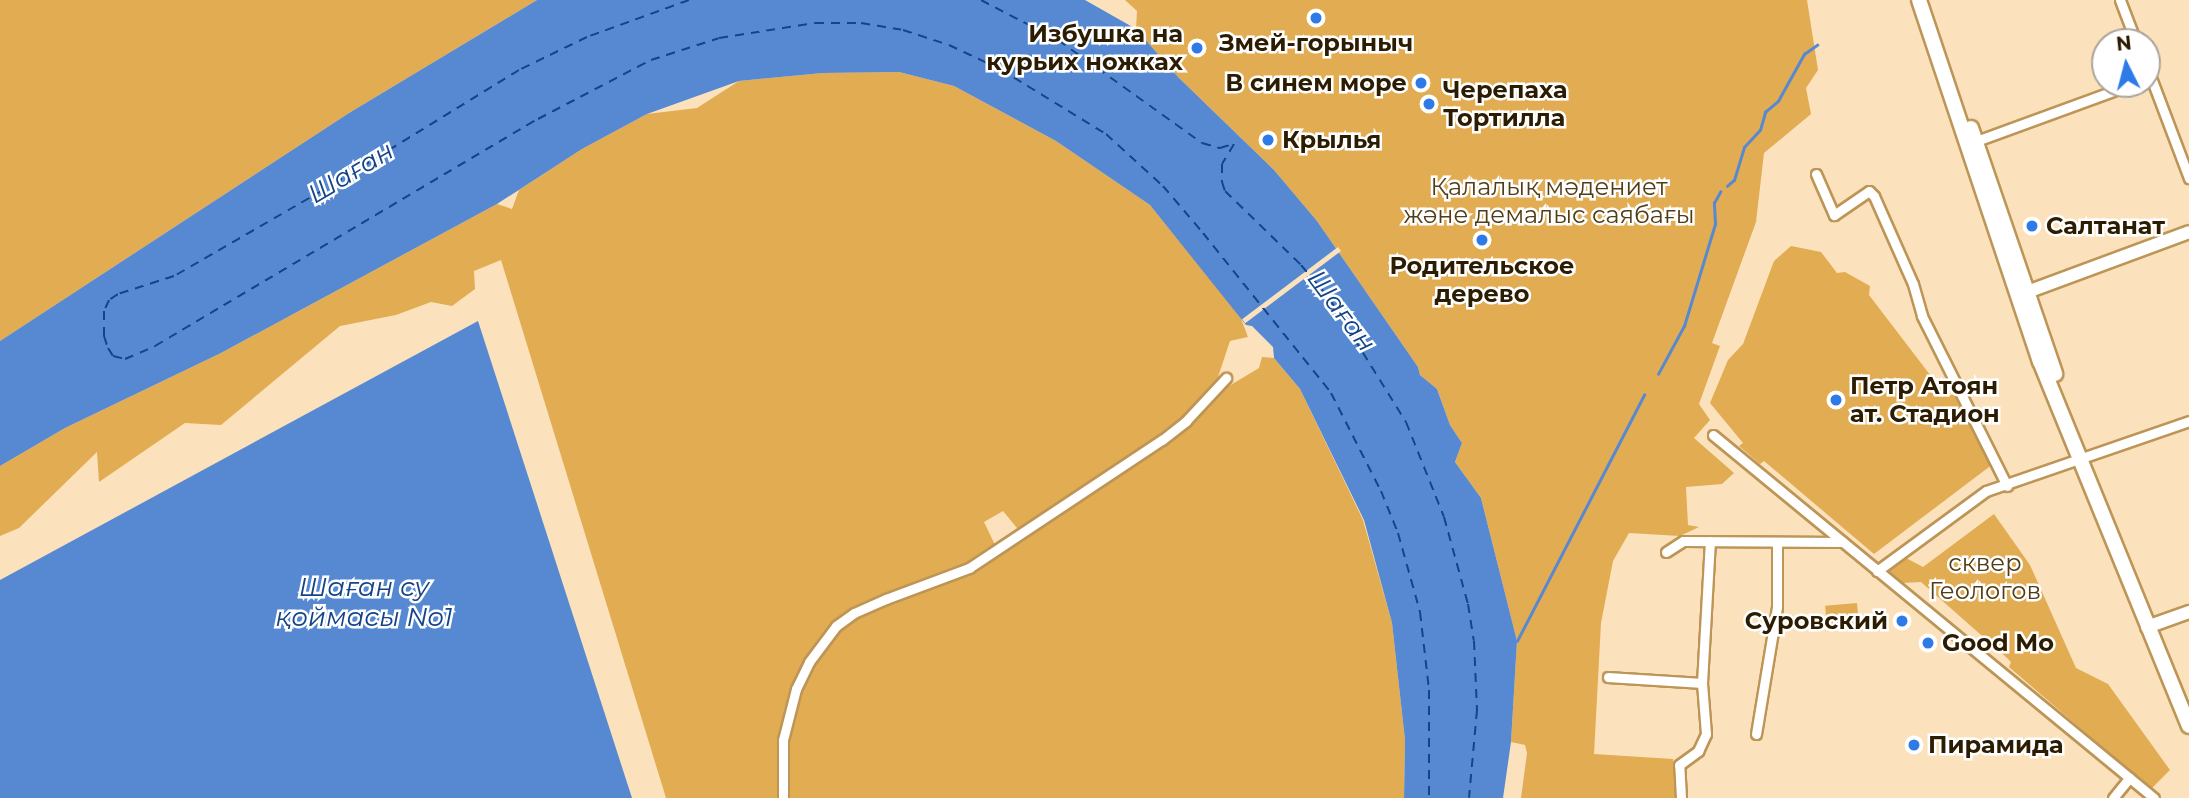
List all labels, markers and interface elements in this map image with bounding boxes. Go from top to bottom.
marker: Змей-горыныч [1308,10,1324,26]
place label: Избушка на курьих ножках [986,20,1183,76]
north arrow [2091,28,2161,98]
place label: Змей-горыныч [1219,29,1413,57]
text: N [2115,31,2133,56]
marker: Избушка на курьих ножках [1189,40,1205,56]
place label: В синем море [1225,69,1407,97]
marker: В синем море [1413,75,1429,91]
place label: Черепаха Тортилла [1443,76,1567,132]
marker: Черепаха Тортилла [1421,96,1437,112]
place label: Крылья [1282,126,1381,154]
marker: Крылья [1260,132,1276,148]
water label: Шаған [303,135,399,211]
park label: Қалалық мәдениет және демалыс саябағы [1403,173,1695,229]
place label: Салтанат [2046,212,2165,240]
marker: Салтанат [2024,218,2040,234]
marker: Родительское дерево [1474,232,1490,248]
place label: Родительское дерево [1389,252,1575,308]
water label: Шаған [1300,264,1382,358]
place label: Петр Атоян ат. Стадион [1850,372,2000,428]
marker: Петр Атоян ат. Стадион [1828,392,1844,408]
park label: сквер Геологов [1929,549,2041,605]
water label: Шаған су қоймасы No1 [275,572,453,634]
place label: Суровский [1745,607,1888,635]
marker: Суровский [1894,613,1910,629]
place label: Good Mo [1942,629,2054,657]
marker: Good Mo [1920,635,1936,651]
place label: Пирамида [1928,731,2063,759]
marker: Пирамида [1906,737,1922,753]

